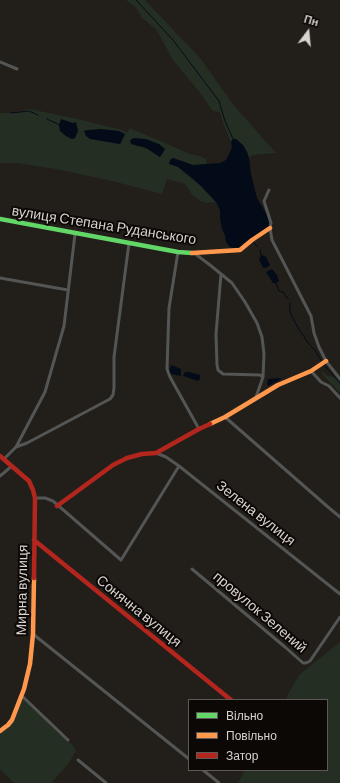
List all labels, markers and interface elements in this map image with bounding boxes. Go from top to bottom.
north arrow [288,12,328,52]
text: Пн [303,12,320,28]
street label: вулиця Степана Руданського [11,202,197,248]
street label: Зелена вулиця [213,477,299,549]
street label: Мирна вулиця [13,544,31,636]
street label: провулок Зелений [210,568,310,656]
street label: Сонячна вулиця [93,572,185,650]
legend [188,699,328,771]
text: Вільно [226,708,263,722]
text: Повільно [226,728,277,742]
text: Затор [226,748,258,762]

